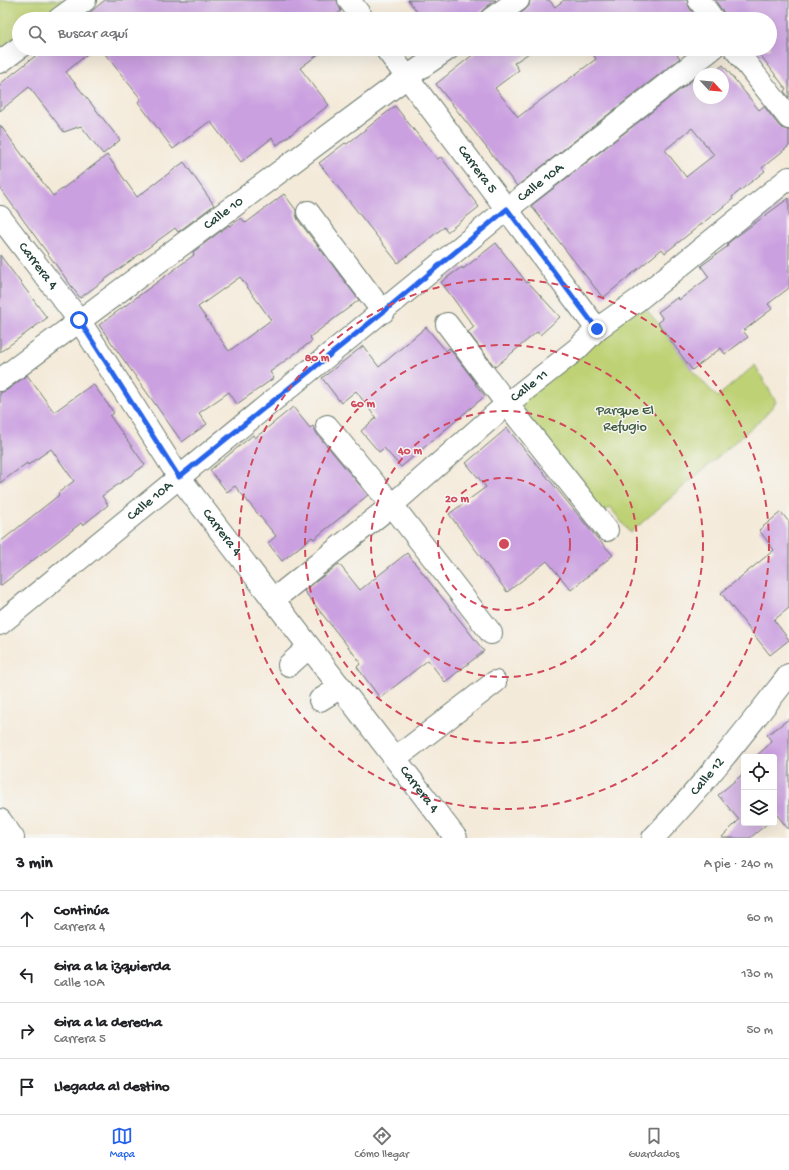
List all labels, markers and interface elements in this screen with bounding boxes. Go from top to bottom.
search box [12,12,777,56]
icon: search [26,23,48,45]
text: Buscar aquí [58,25,128,43]
north arrow [693,68,729,104]
street label: Carrera 5 [453,142,501,197]
street label: Calle 10A [514,159,568,206]
street label: Calle 10 [200,193,247,234]
street label: Carrera 4 [14,239,62,294]
route start [70,311,88,329]
route end [588,320,606,338]
text: 80 m [305,352,330,366]
street label: Calle 11 [507,366,552,406]
text: 60 m [351,398,376,412]
park label: Parque El Refugio [595,403,654,436]
text: 40 m [397,445,422,459]
street label: Calle 10A [124,477,177,525]
text: 20 m [445,493,470,507]
street label: Carrera 4 [198,505,245,560]
centre of rings [497,537,511,551]
street label: Calle 12 [687,754,728,799]
map controls [741,754,777,826]
button: locate [741,754,777,790]
street label: Carrera 4 [395,763,443,817]
button: layers [741,790,777,826]
text: 3 min [16,854,53,874]
text: A pie · 240 m [704,857,773,872]
text: Continúa [54,902,109,920]
icon: ahead [16,908,38,930]
text: 60 m [747,911,773,926]
text: Carrera 4 [54,920,105,935]
text: Gira a la izquierda [54,958,170,976]
icon: left [16,964,38,986]
text: 130 m [741,967,773,982]
text: Calle 10A [54,976,104,991]
text: Gira a la derecha [54,1014,162,1032]
icon: right [16,1020,38,1042]
text: 50 m [746,1023,773,1038]
text: Carrera 5 [54,1032,106,1047]
icon: arrive [16,1076,38,1098]
text: Llegada al destino [54,1078,170,1096]
tab: Mapa [110,1125,135,1161]
tab: Cómo llegar [354,1125,409,1161]
tab: Guardados [628,1125,679,1161]

